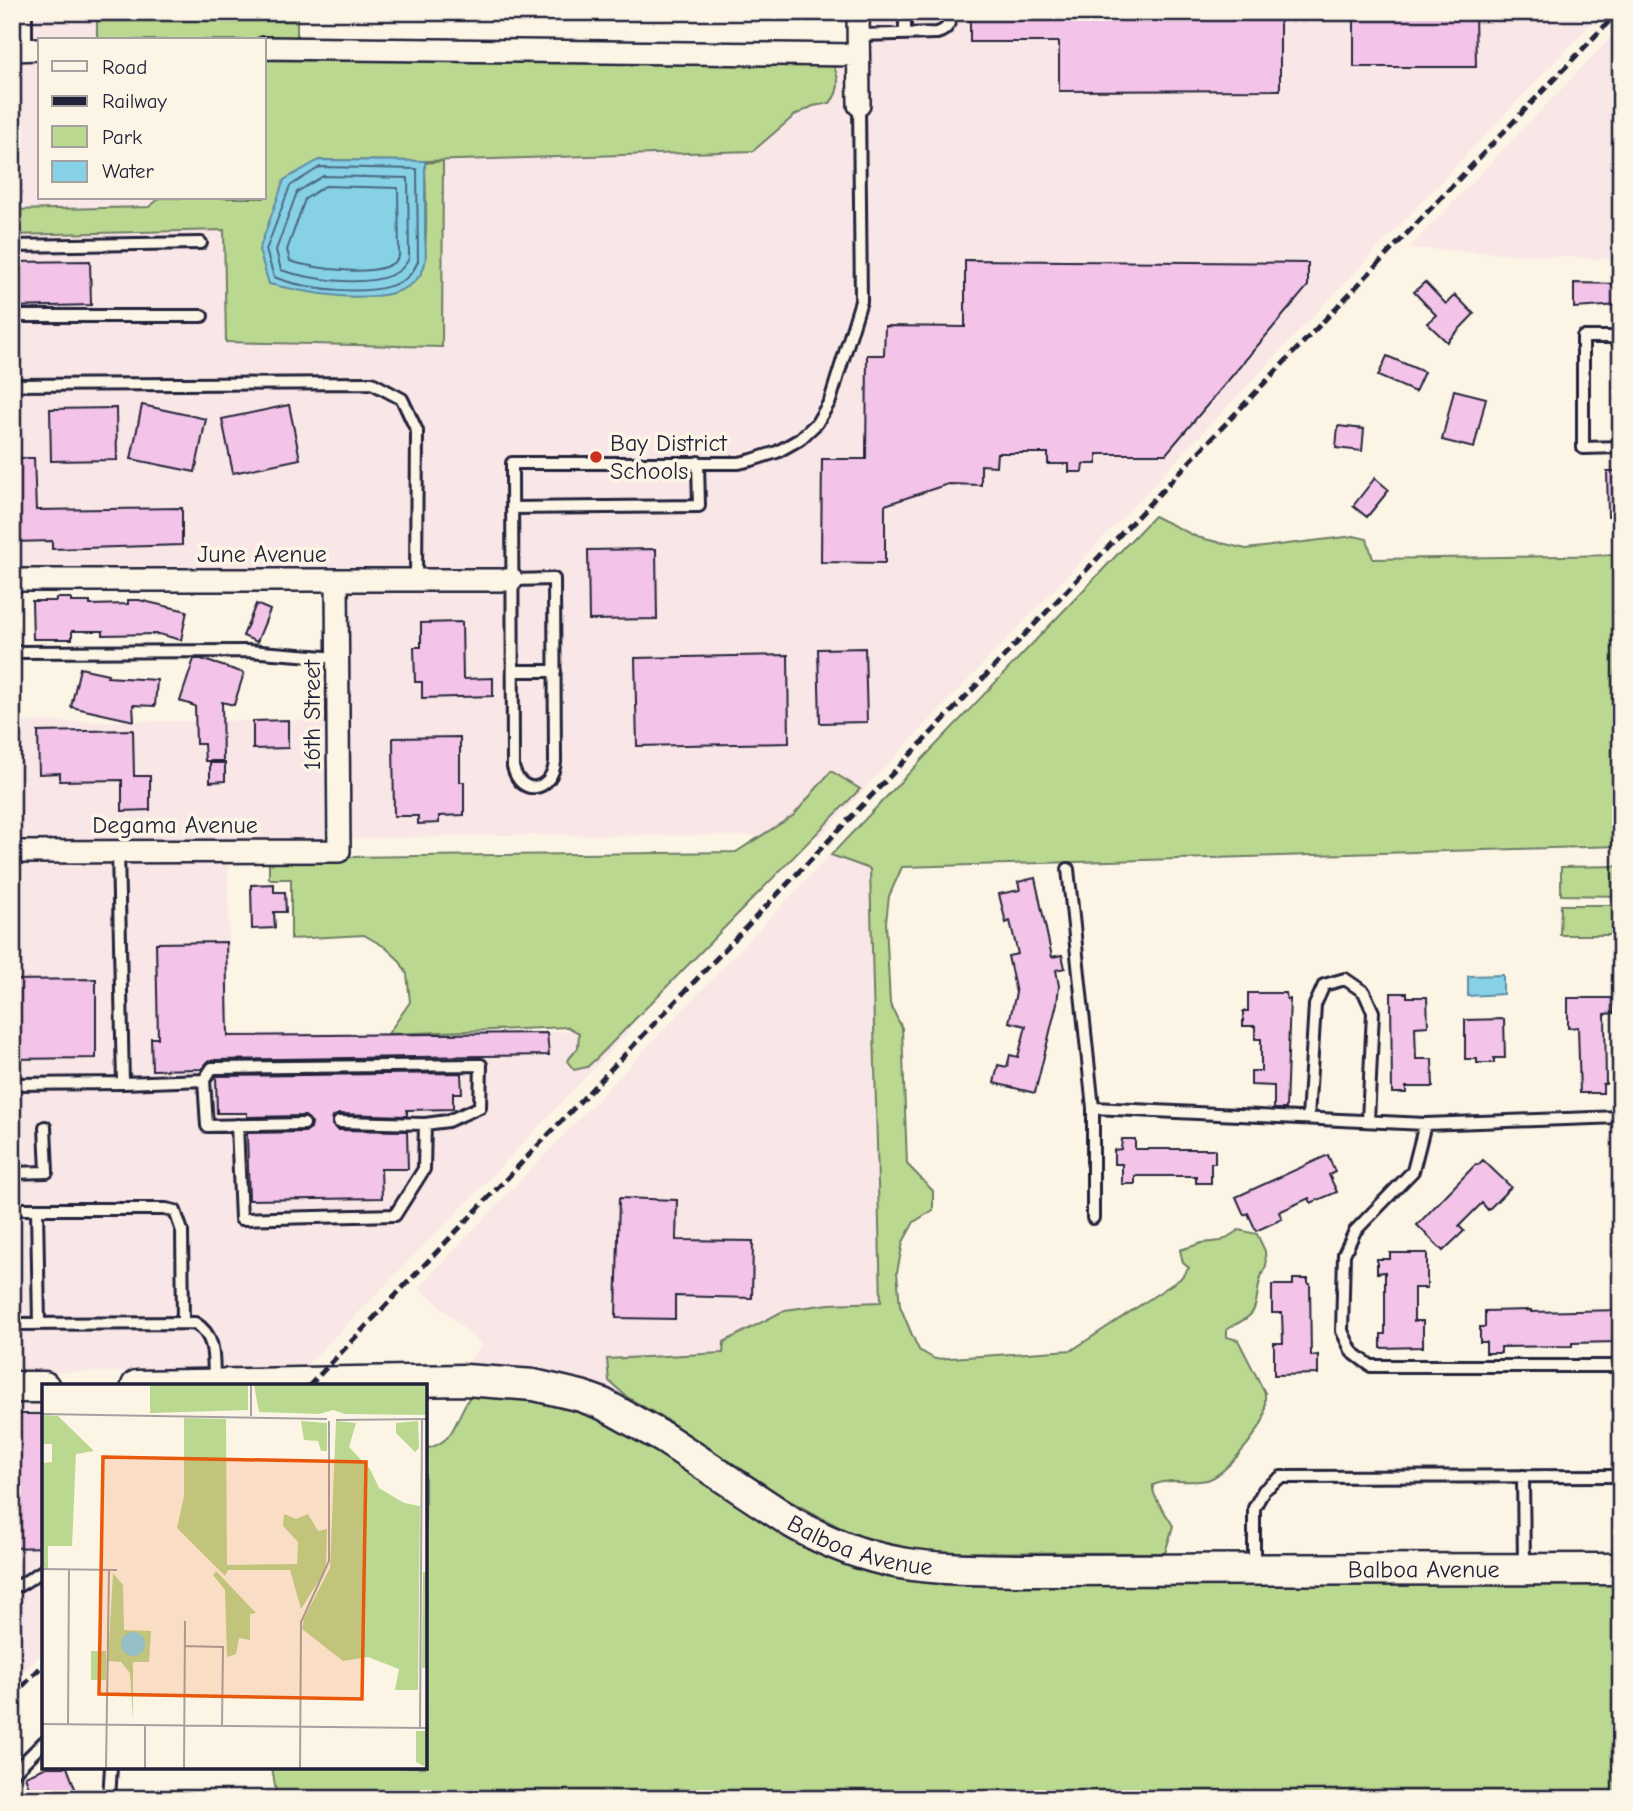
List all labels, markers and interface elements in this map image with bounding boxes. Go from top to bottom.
legend [38,38,266,200]
text: Road [102,55,147,79]
text: Railway [102,89,167,113]
text: Park [102,125,142,149]
text: Water [102,159,155,183]
place label: Bay District Schools [610,429,728,485]
marker: Bay District Schools [588,449,604,465]
street label: June Avenue [197,540,327,568]
street label: 16th Street [298,659,326,770]
street label: Degama Avenue [92,811,258,839]
inset map [42,1384,427,1769]
street label: Balboa Avenue [783,1509,934,1581]
street label: Balboa Avenue [1348,1555,1499,1583]

